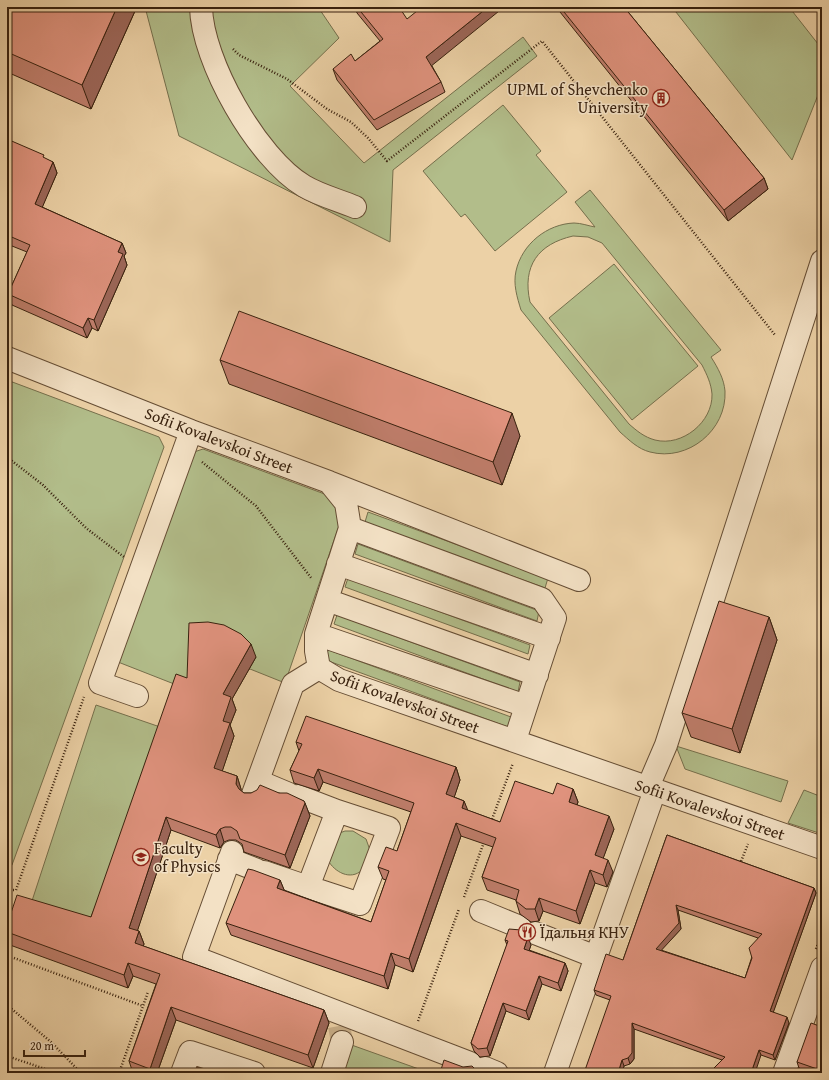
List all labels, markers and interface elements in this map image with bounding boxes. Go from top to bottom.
place label: UPML of Shevchenko University [507,77,648,119]
building icon: UPML of Shevchenko University [651,88,671,108]
street label: Sofii Kovalevskoi Street [141,401,297,479]
street label: Sofii Kovalevskoi Street [327,663,483,739]
street label: Sofii Kovalevskoi Street [632,772,788,846]
place label: Faculty of Physics [154,836,221,878]
school or university icon: Faculty of Physics [131,847,151,867]
place label: Їдальня КНУ [539,920,629,944]
restaurant icon: Їдальня КНУ [517,922,537,942]
scale bar [24,1032,85,1058]
text: 20 m [30,1037,54,1054]

